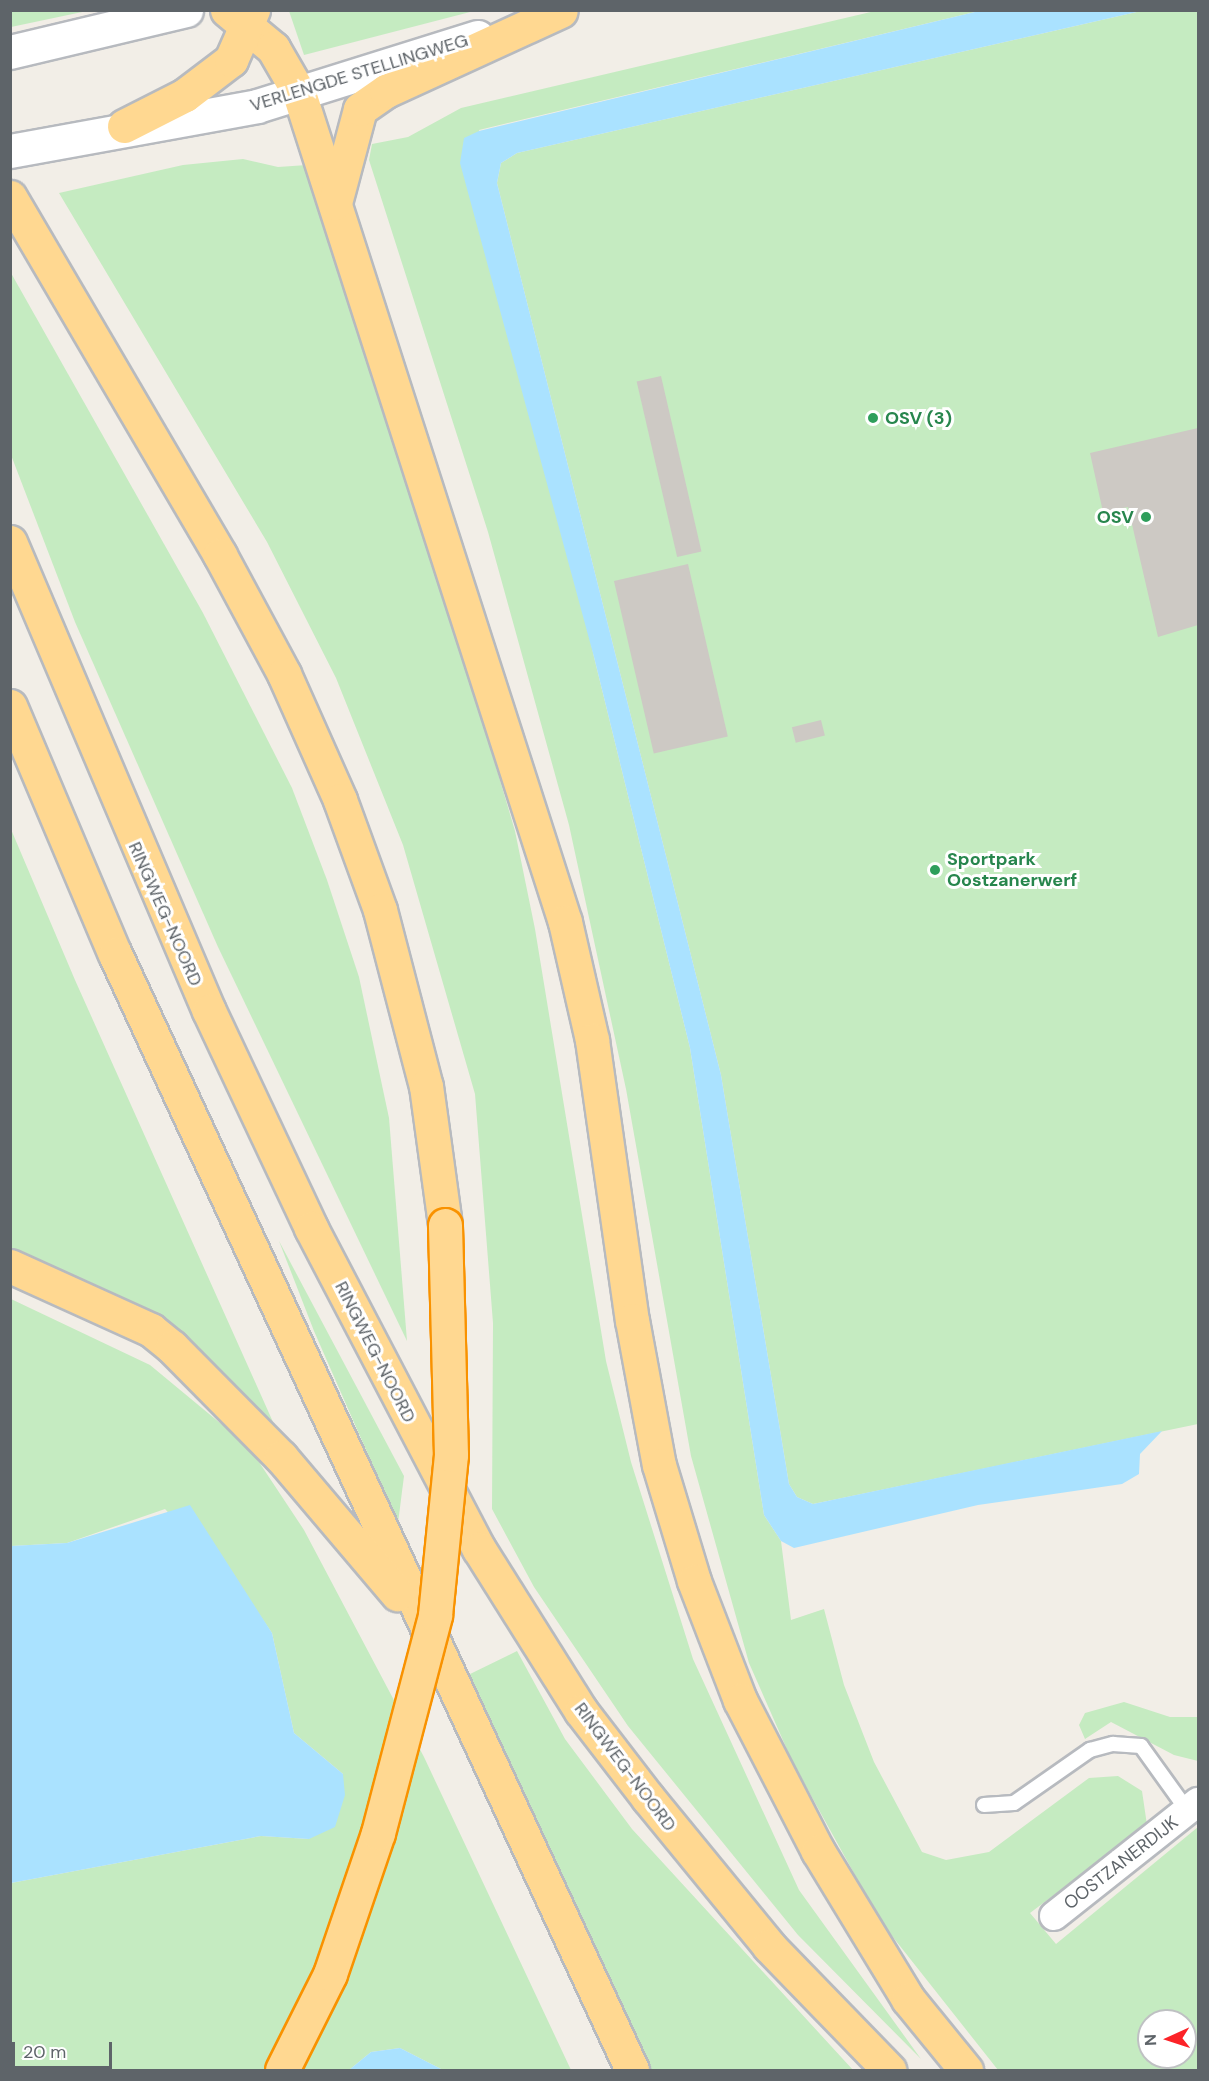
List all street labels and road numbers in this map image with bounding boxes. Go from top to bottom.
street label: VERLENGDE STELLINGWEG [247,30,471,116]
street label: RINGWEG-NOORD [124,839,206,989]
street label: RINGWEG-NOORD [330,1278,420,1426]
street label: RINGWEG-NOORD [570,1698,680,1836]
street label: OOSTZANERDIJK [1060,1812,1182,1914]

